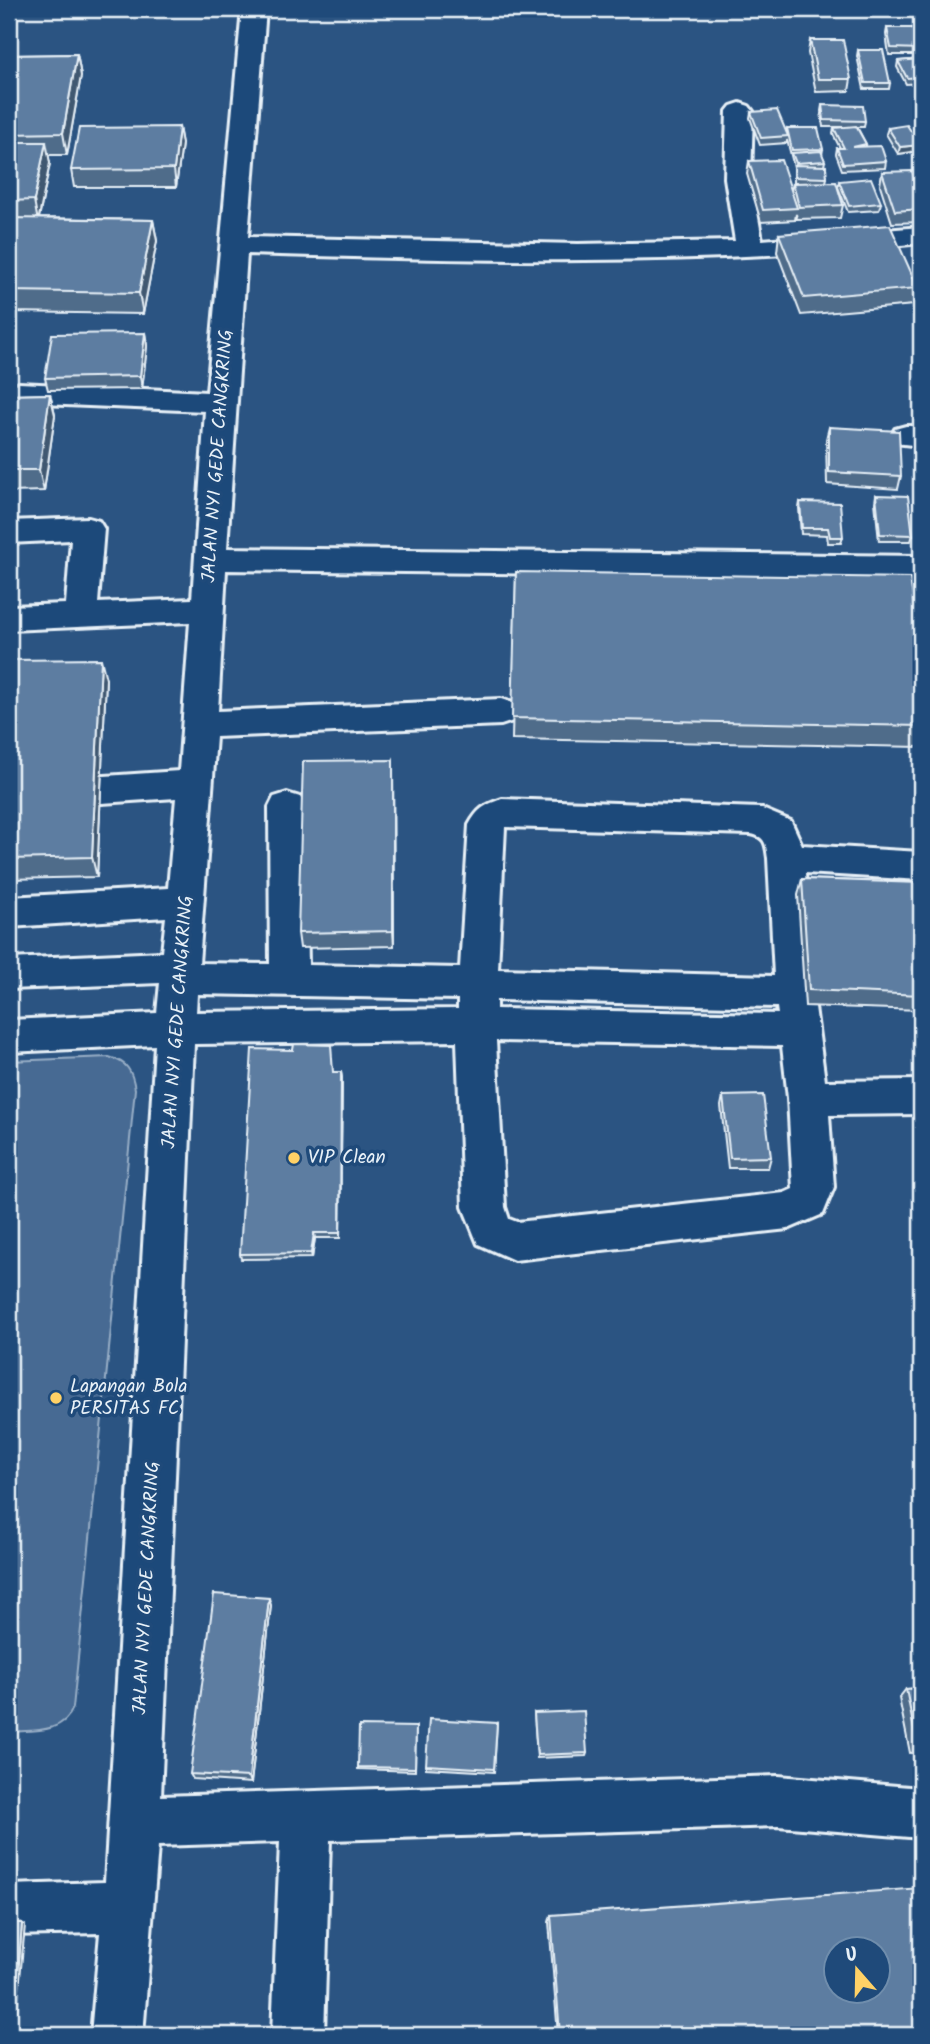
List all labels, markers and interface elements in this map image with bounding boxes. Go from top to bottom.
street label: JALAN NYI GEDE CANGKRING [194,328,242,584]
street label: JALAN NYI GEDE CANGKRING [154,894,202,1150]
place label: VIP Clean [308,1143,386,1173]
marker: VIP Clean [286,1150,302,1166]
place label: Lapangan Bola PERSITAS FC [70,1372,187,1424]
marker: Lapangan Bola PERSITAS FC [48,1390,64,1406]
street label: JALAN NYI GEDE CANGKRING [125,1460,169,1716]
north arrow [822,1936,892,2006]
text: U [841,1940,863,1972]

